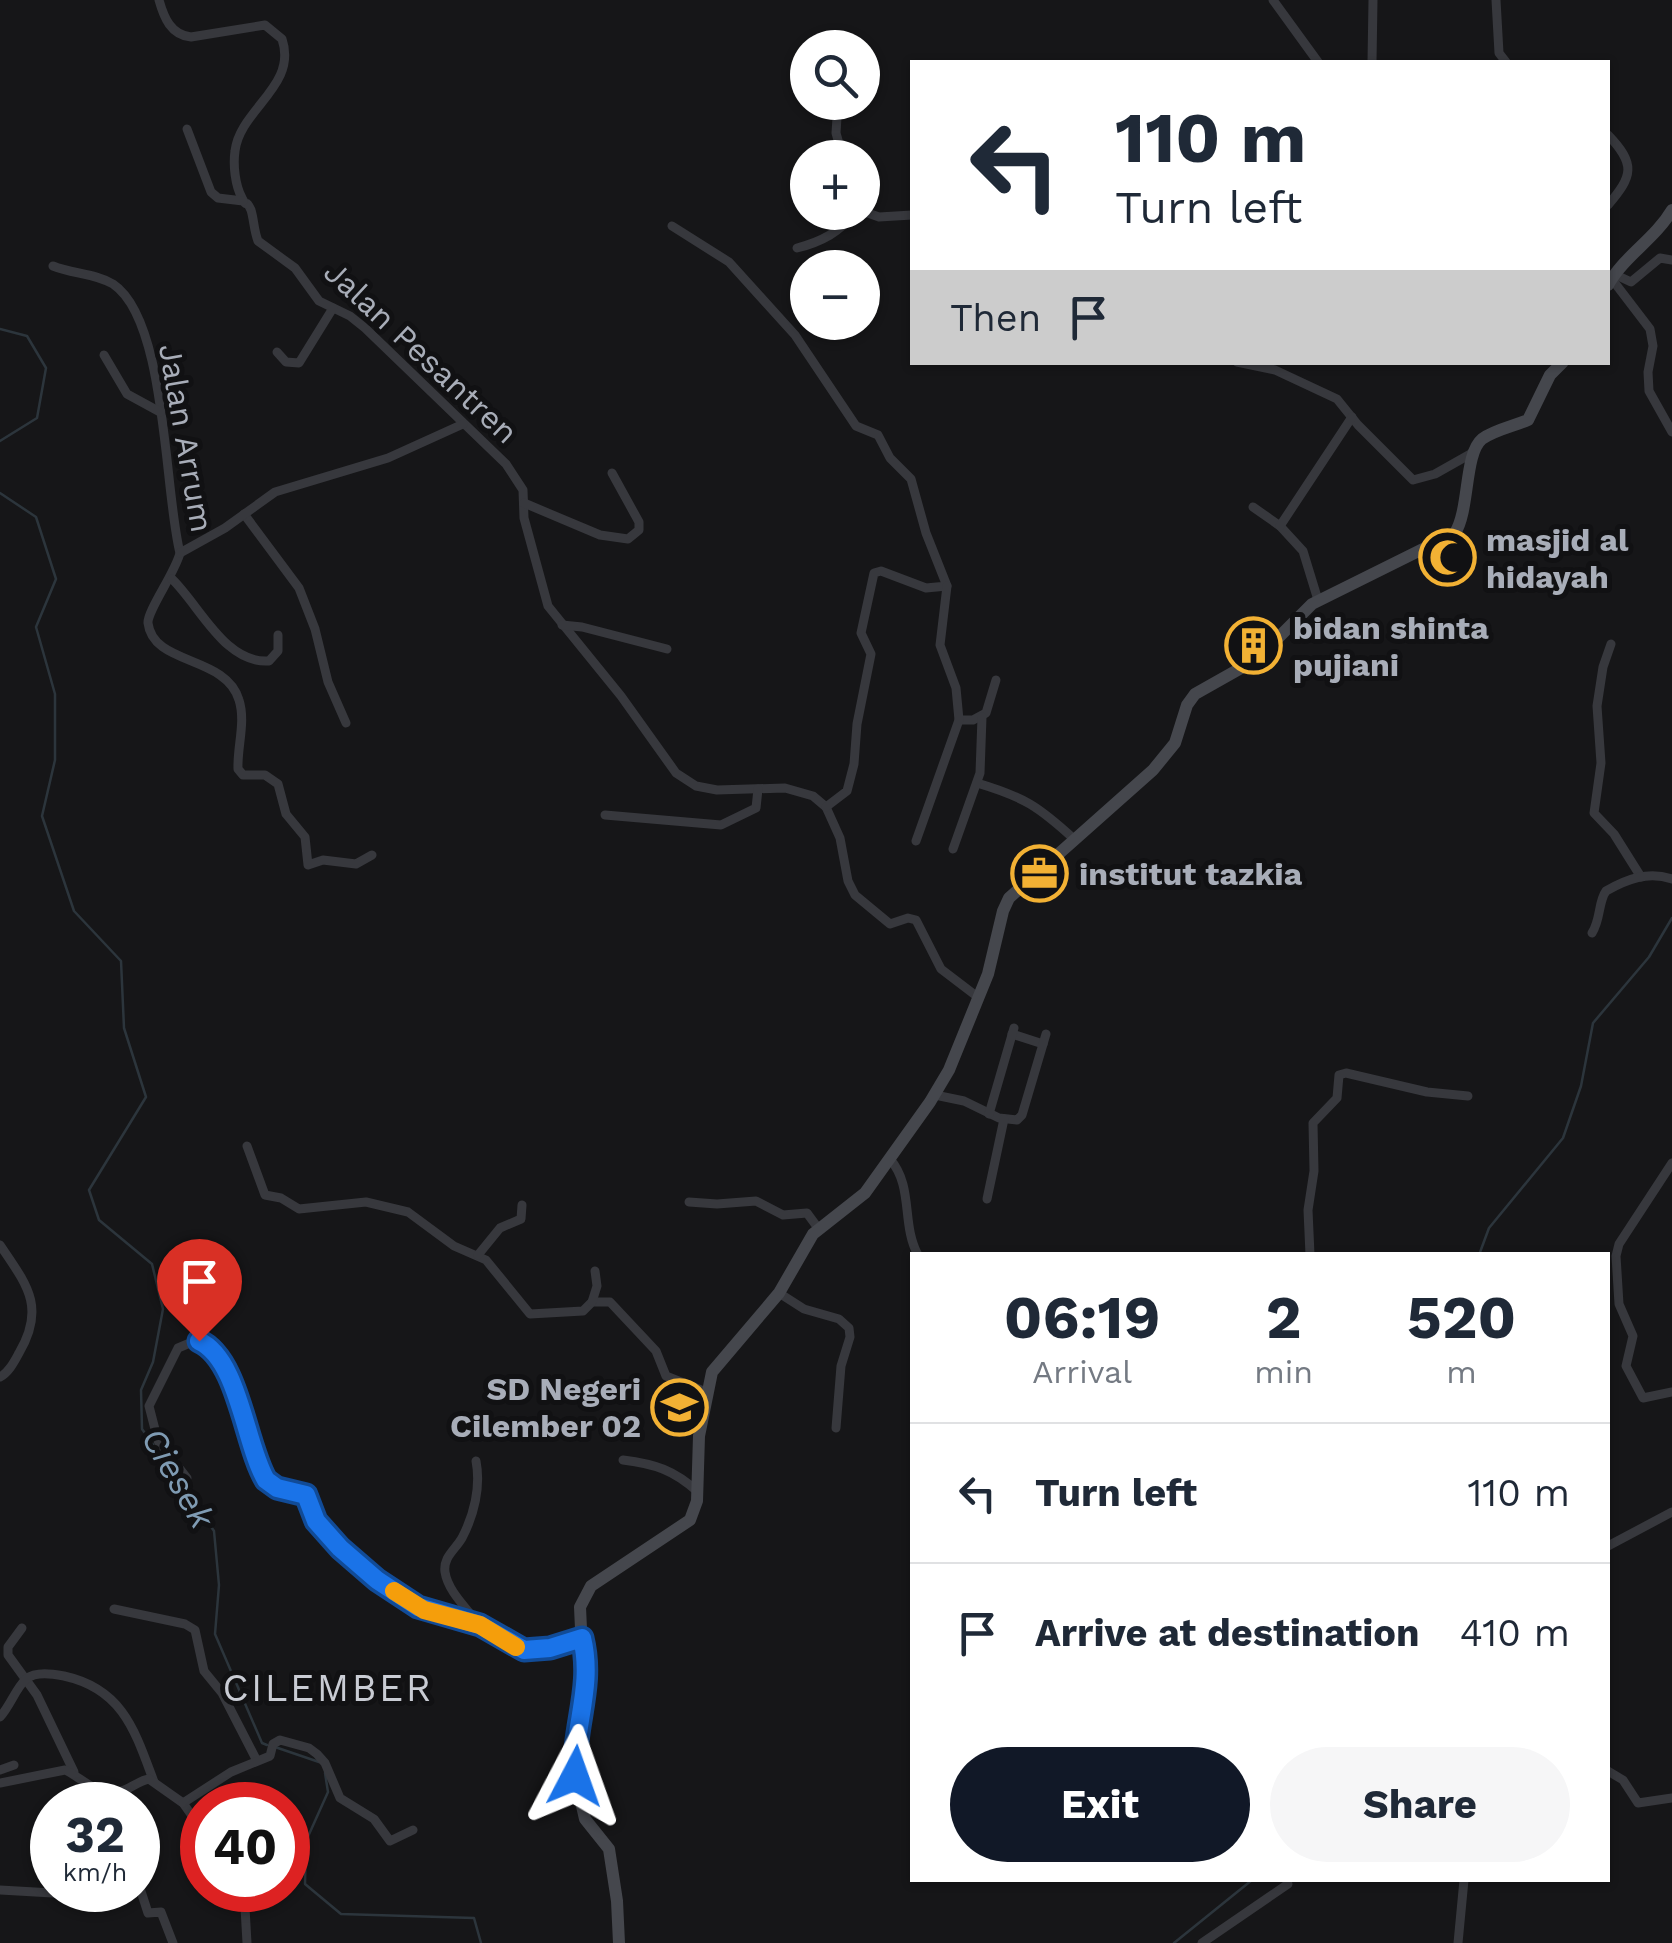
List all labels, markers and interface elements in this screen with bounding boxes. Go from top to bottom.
map controls [790,30,880,340]
button: search [790,30,880,120]
text: 110 m [1115,97,1306,179]
icon: left [950,100,1080,230]
button: + [790,140,880,230]
text: Turn left [1115,181,1302,234]
button: − [790,250,880,340]
street label: Jalan Pesantren [316,253,526,451]
icon: arrive [1061,290,1116,345]
text: Then [950,296,1041,340]
street label: Jalan Arrum [151,341,221,535]
place label: masjid al hidayah [1486,521,1629,596]
mosque icon: masjid al hidayah [1417,528,1477,588]
place label: bidan shinta pujiani [1293,609,1489,684]
building icon: bidan shinta pujiani [1224,616,1284,676]
office icon: institut tazkia [1010,844,1070,904]
place label: institut tazkia [1079,855,1303,893]
pin [157,1239,242,1342]
icon: arrive [172,1254,227,1309]
text: 06:19 [1004,1282,1160,1353]
text: 2 [1266,1282,1301,1353]
text: 520 [1407,1282,1516,1353]
text: Arrival [1032,1353,1132,1391]
text: min [1254,1353,1313,1391]
text: m [1446,1353,1477,1391]
place label: SD Negeri Cilember 02 [450,1370,641,1445]
school or university icon: SD Negeri Cilember 02 [650,1377,710,1437]
water label: Ciesek [132,1420,224,1537]
icon: left [950,1466,1005,1521]
text: Turn left [1035,1471,1197,1515]
text: 110 m [1468,1471,1570,1515]
icon: arrive [950,1606,1005,1661]
text: Arrive at destination [1035,1611,1420,1655]
text: 410 m [1460,1611,1570,1655]
district label: CILEMBER [222,1666,434,1710]
position arrow [523,1724,627,1828]
button: Exit [950,1747,1250,1862]
button: Share [1270,1747,1570,1862]
speed limit sign: 40 [180,1782,310,1912]
text: 32 [65,1805,125,1864]
text: km/h [63,1858,127,1887]

